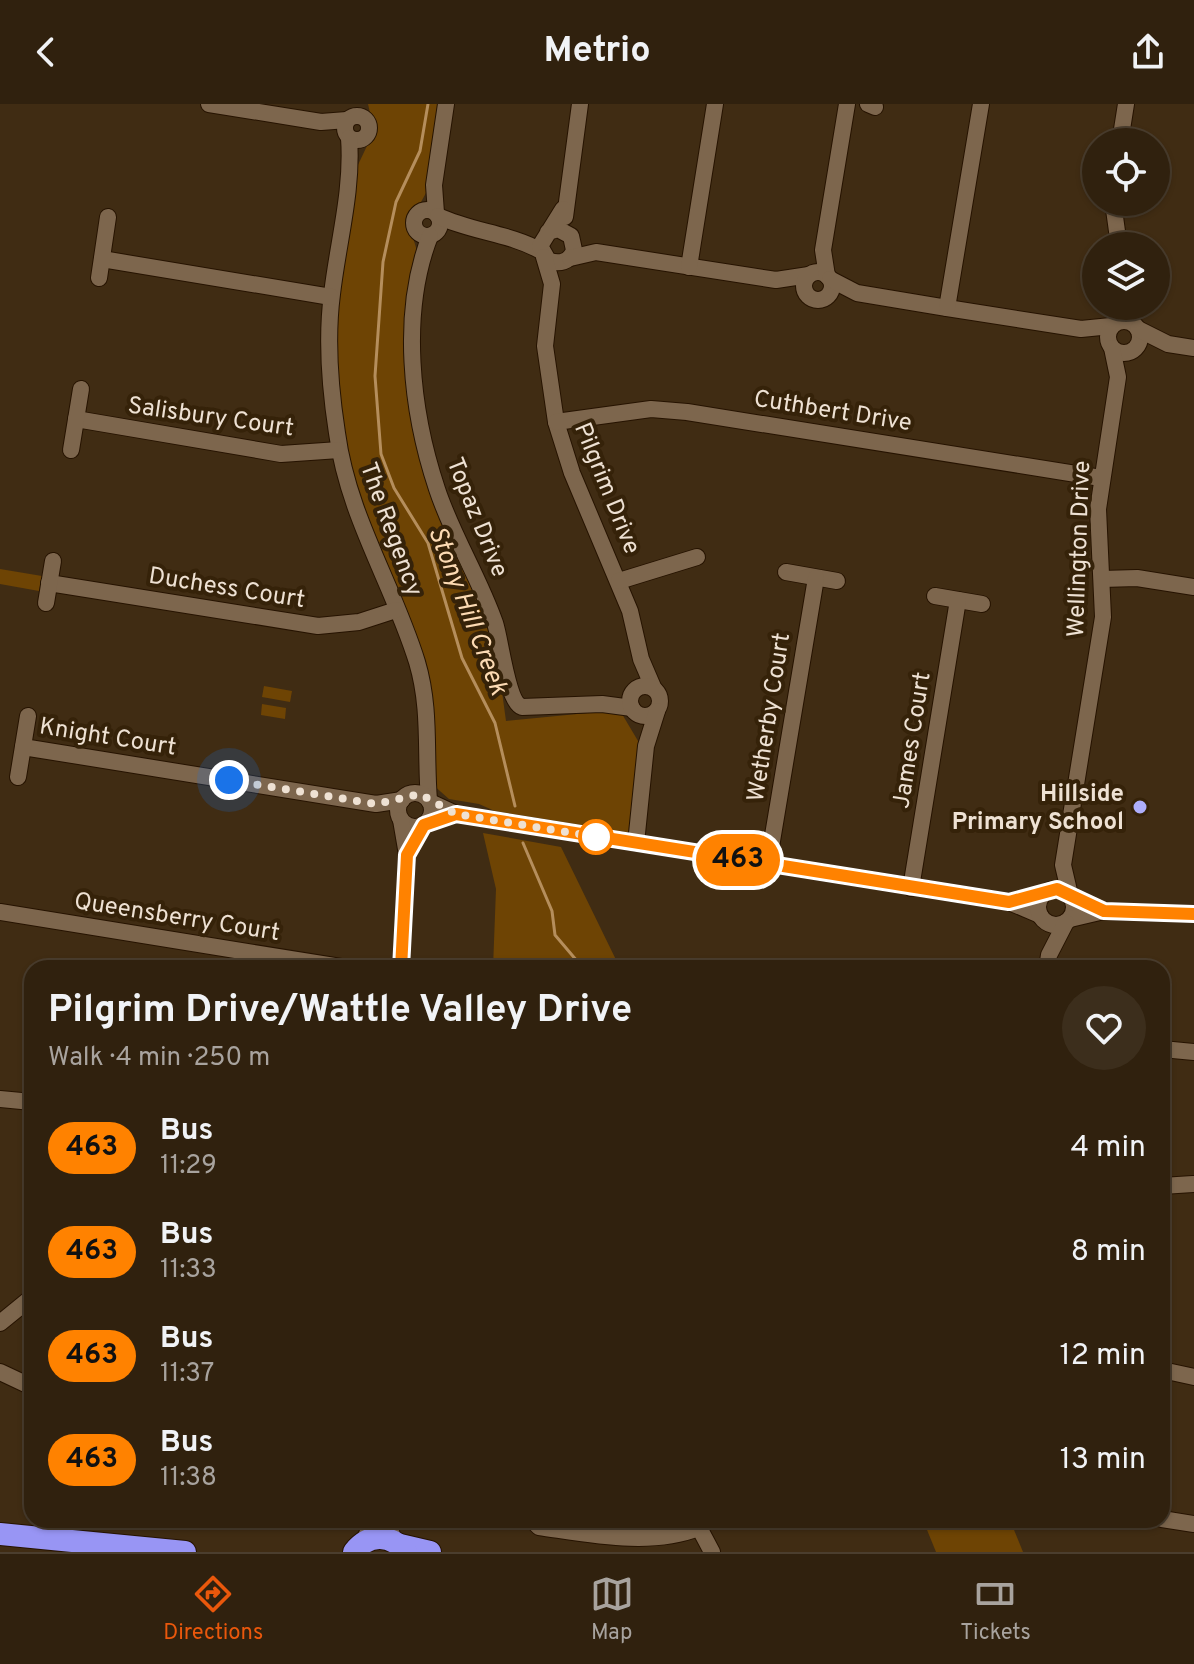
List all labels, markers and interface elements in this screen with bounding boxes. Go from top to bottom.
text: Metrio [543,29,651,75]
icon: back [24,30,68,74]
icon: share [1126,30,1170,74]
map controls [1082,128,1170,320]
button: locate [1082,128,1170,216]
button: layers [1082,232,1170,320]
street label: Cuthbert Drive [752,385,914,439]
street label: Salisbury Court [126,391,296,444]
street label: Pilgrim Drive [566,419,646,559]
street label: Topaz Drive [439,454,514,582]
street label: The Regency [352,459,428,601]
street label: Wellington Drive [1062,460,1098,638]
water label: Stony Hill Creek [419,522,514,701]
street label: Duchess Court [146,562,307,616]
street label: Wetherby Court [742,631,798,804]
street label: James Court [887,670,939,811]
street label: Knight Court [37,712,178,764]
your location [209,760,249,800]
place label: Hillside Primary School [952,780,1124,838]
marker: Hillside Primary School [1131,798,1149,816]
unlabelled marker [579,820,613,854]
line badge: 463 [692,834,784,886]
text: 463 [712,842,764,878]
street label: Queensberry Court [72,887,282,949]
button: heart [1062,986,1146,1070]
text: Pilgrim Drive/Wattle Valley Drive [48,987,632,1036]
text: Walk · 4 min · 250 m [48,1042,270,1075]
text: Bus [160,1113,213,1150]
text: 463 [66,1130,118,1166]
text: 4 min [1070,1130,1146,1167]
text: 11:29 [160,1150,217,1183]
text: Bus [160,1217,213,1254]
text: 463 [66,1234,118,1270]
text: 8 min [1071,1234,1146,1271]
text: 11:33 [160,1254,217,1287]
text: Bus [160,1321,213,1358]
text: 463 [66,1338,118,1374]
text: 12 min [1059,1338,1146,1375]
text: 11:37 [160,1358,214,1391]
text: Bus [160,1425,213,1462]
text: 463 [66,1442,118,1478]
text: 13 min [1060,1442,1146,1479]
text: 11:38 [160,1462,217,1495]
tab: Directions [163,1572,263,1647]
tab: Map [590,1572,634,1647]
tab: Tickets [960,1572,1031,1647]

